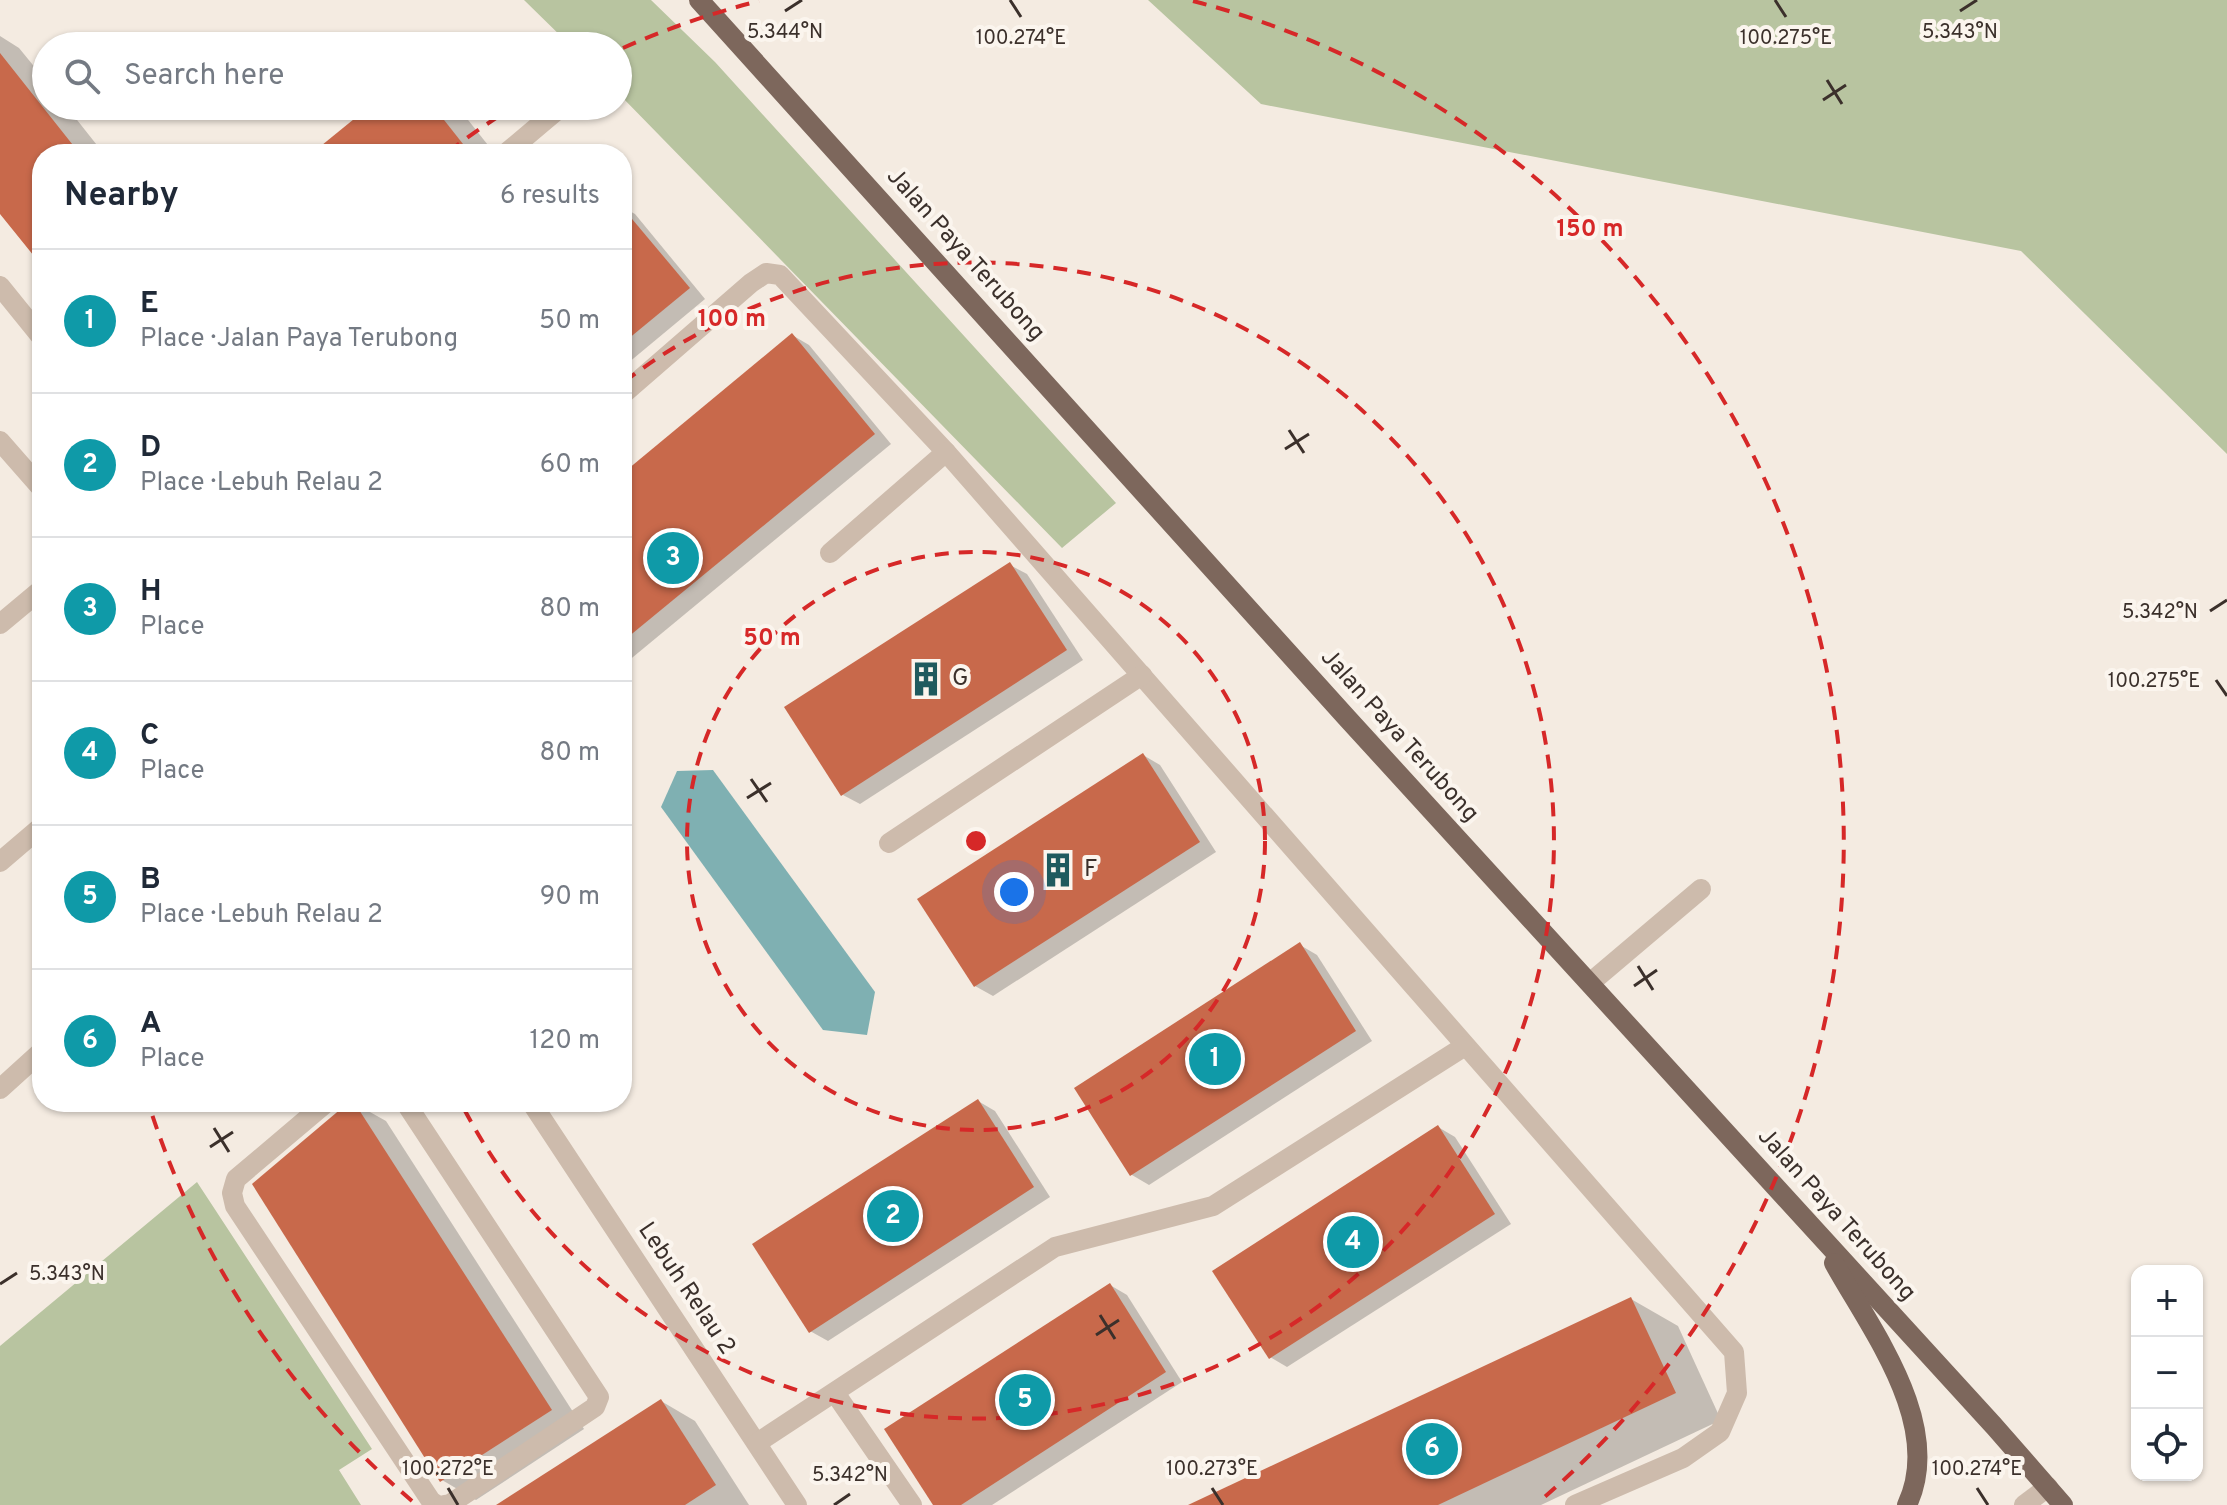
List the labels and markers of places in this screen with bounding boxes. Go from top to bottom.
pin: 3 [647,528,699,588]
building icon: G [907,660,945,698]
place label: G [952,664,969,694]
centre of rings [962,827,990,855]
building icon: F [1039,851,1077,889]
place label: F [1084,855,1098,885]
pin: 1 [1189,1029,1241,1089]
pin: 2 [867,1186,919,1246]
pin: 4 [1327,1212,1379,1272]
pin: 5 [999,1370,1051,1430]
pin: 6 [1406,1419,1458,1479]

